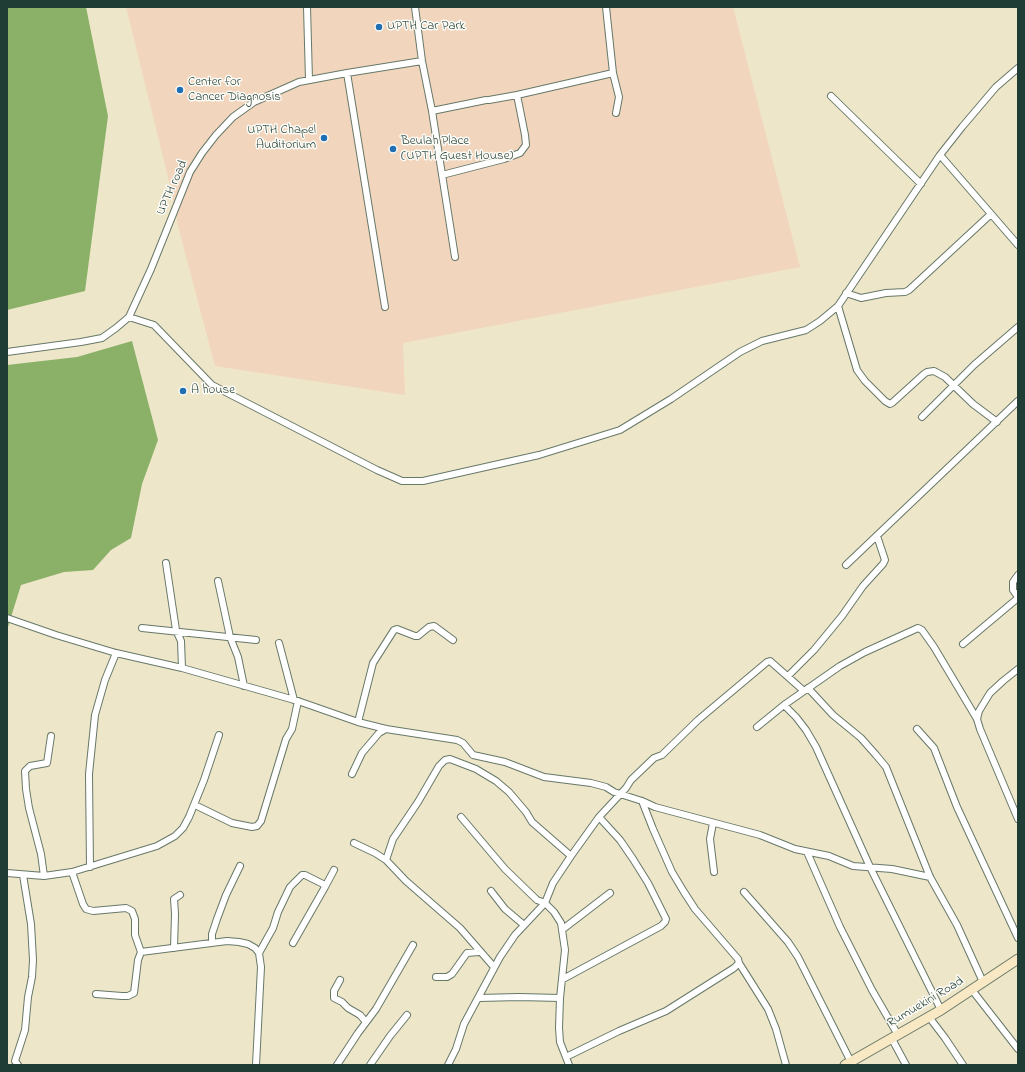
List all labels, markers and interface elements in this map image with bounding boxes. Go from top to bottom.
place label: UPTH Car Park [387,19,465,35]
marker: UPTH Car Park [374,22,384,32]
place label: Center for Cancer Diagnosis [188,75,281,106]
marker: Center for Cancer Diagnosis [175,85,185,95]
place label: UPTH Chapel Auditorium [247,123,316,154]
marker: UPTH Chapel Auditorium [319,133,329,143]
place label: Beulah Place (UPTH Guest House) [401,134,513,165]
marker: Beulah Place (UPTH Guest House) [388,144,398,154]
street label: UPTH road [154,158,192,218]
place label: A house [191,383,235,399]
marker: A house [178,386,188,396]
street label: Rumuekini Road [885,974,967,1032]

